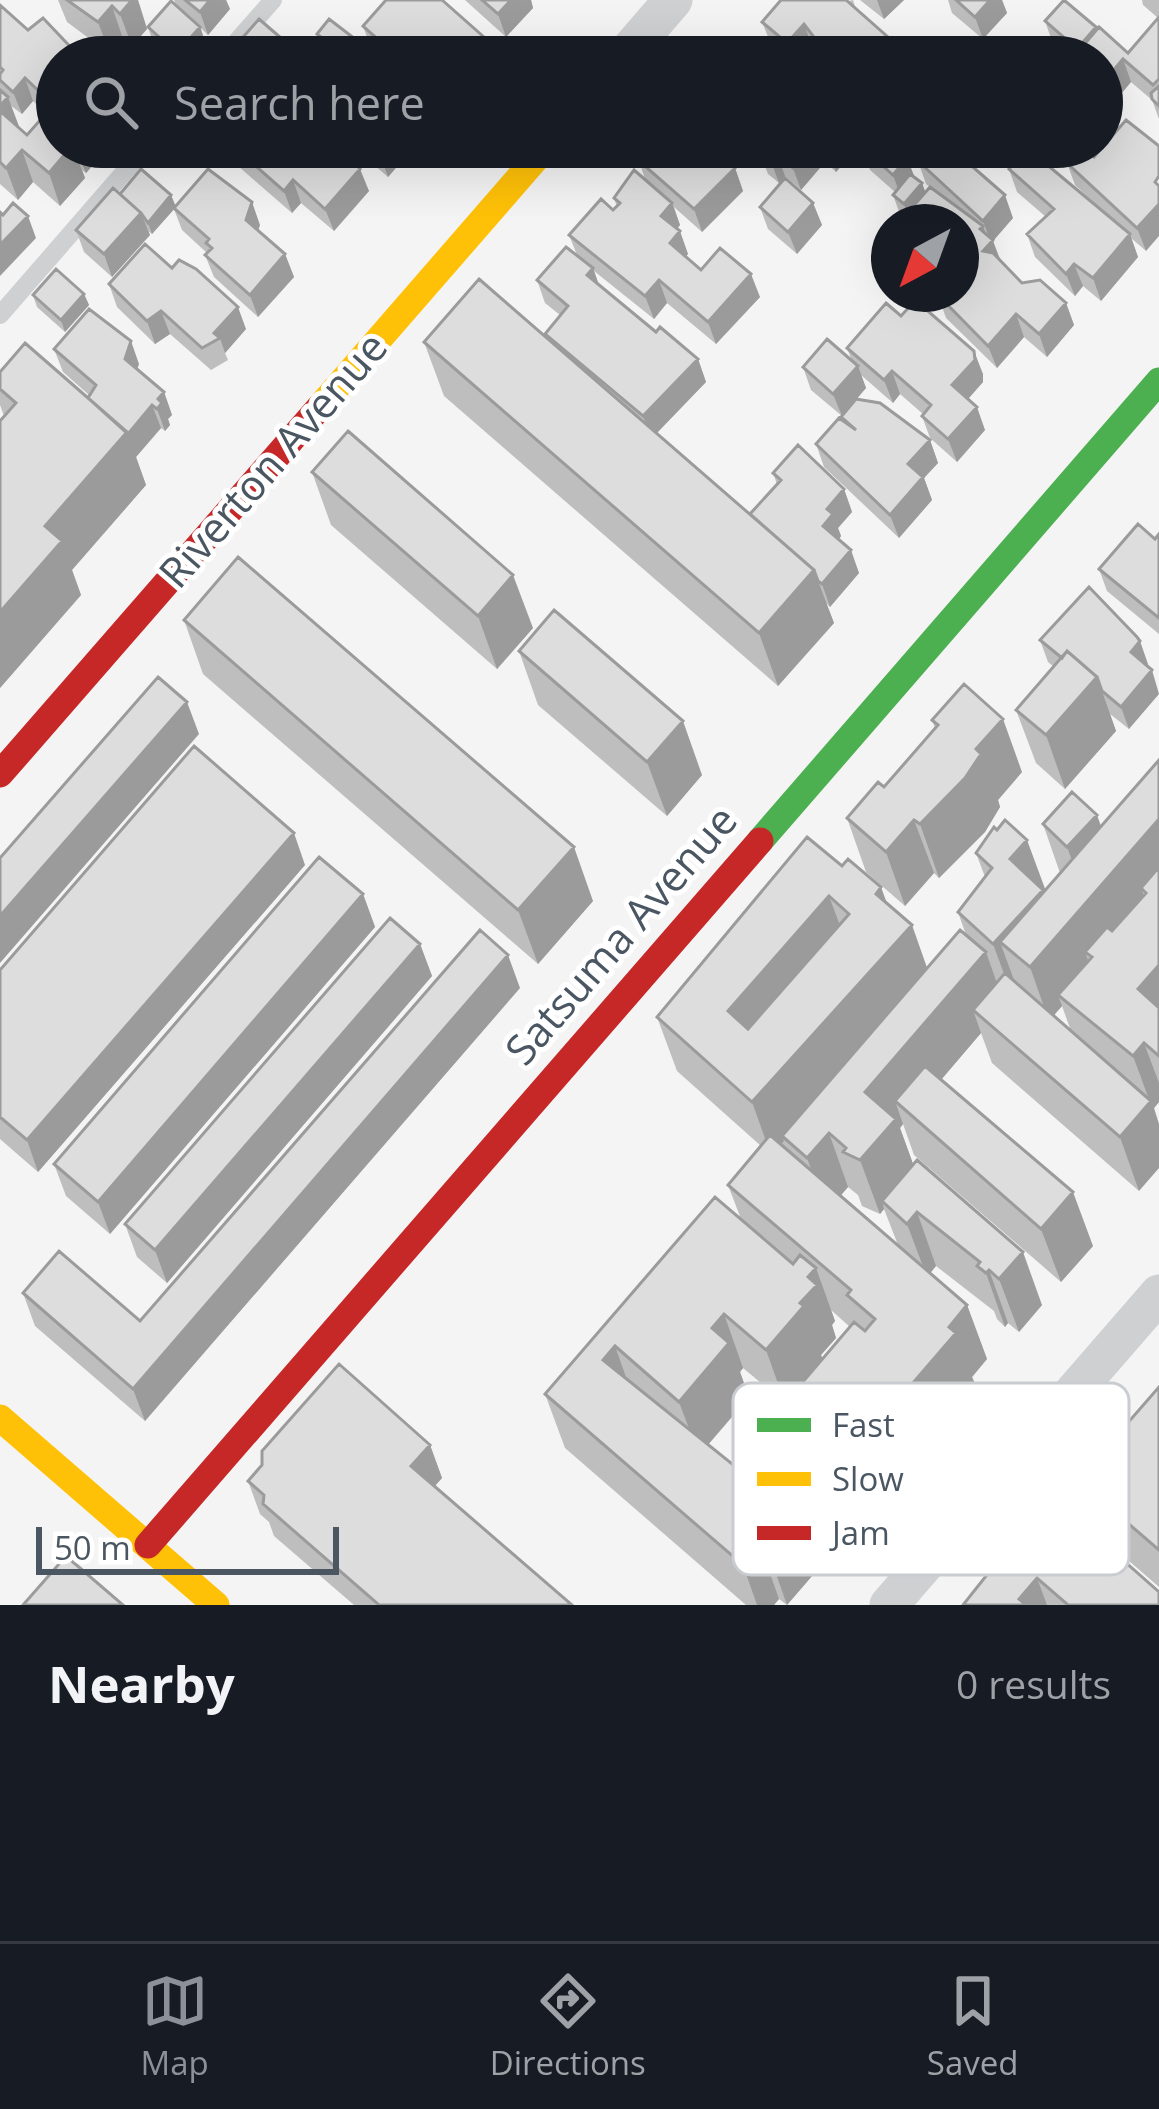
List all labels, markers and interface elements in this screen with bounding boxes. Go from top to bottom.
search box [36,36,1123,168]
icon: search [78,69,144,135]
text: Search here [174,72,425,133]
north arrow [871,204,979,312]
street label: Riverton Avenue [145,319,399,599]
street label: Satsuma Avenue [491,792,748,1076]
legend [733,1383,1129,1575]
text: Fast [832,1402,895,1447]
text: Slow [832,1456,904,1501]
text: Jam [829,1510,890,1555]
scale bar [36,1521,339,1574]
text: 50 m [54,1525,131,1570]
text: Nearby [48,1648,235,1718]
text: 0 results [956,1657,1111,1710]
tab: Map [141,1968,209,2085]
tab: Directions [490,1968,646,2085]
tab: Saved [927,1968,1018,2085]

